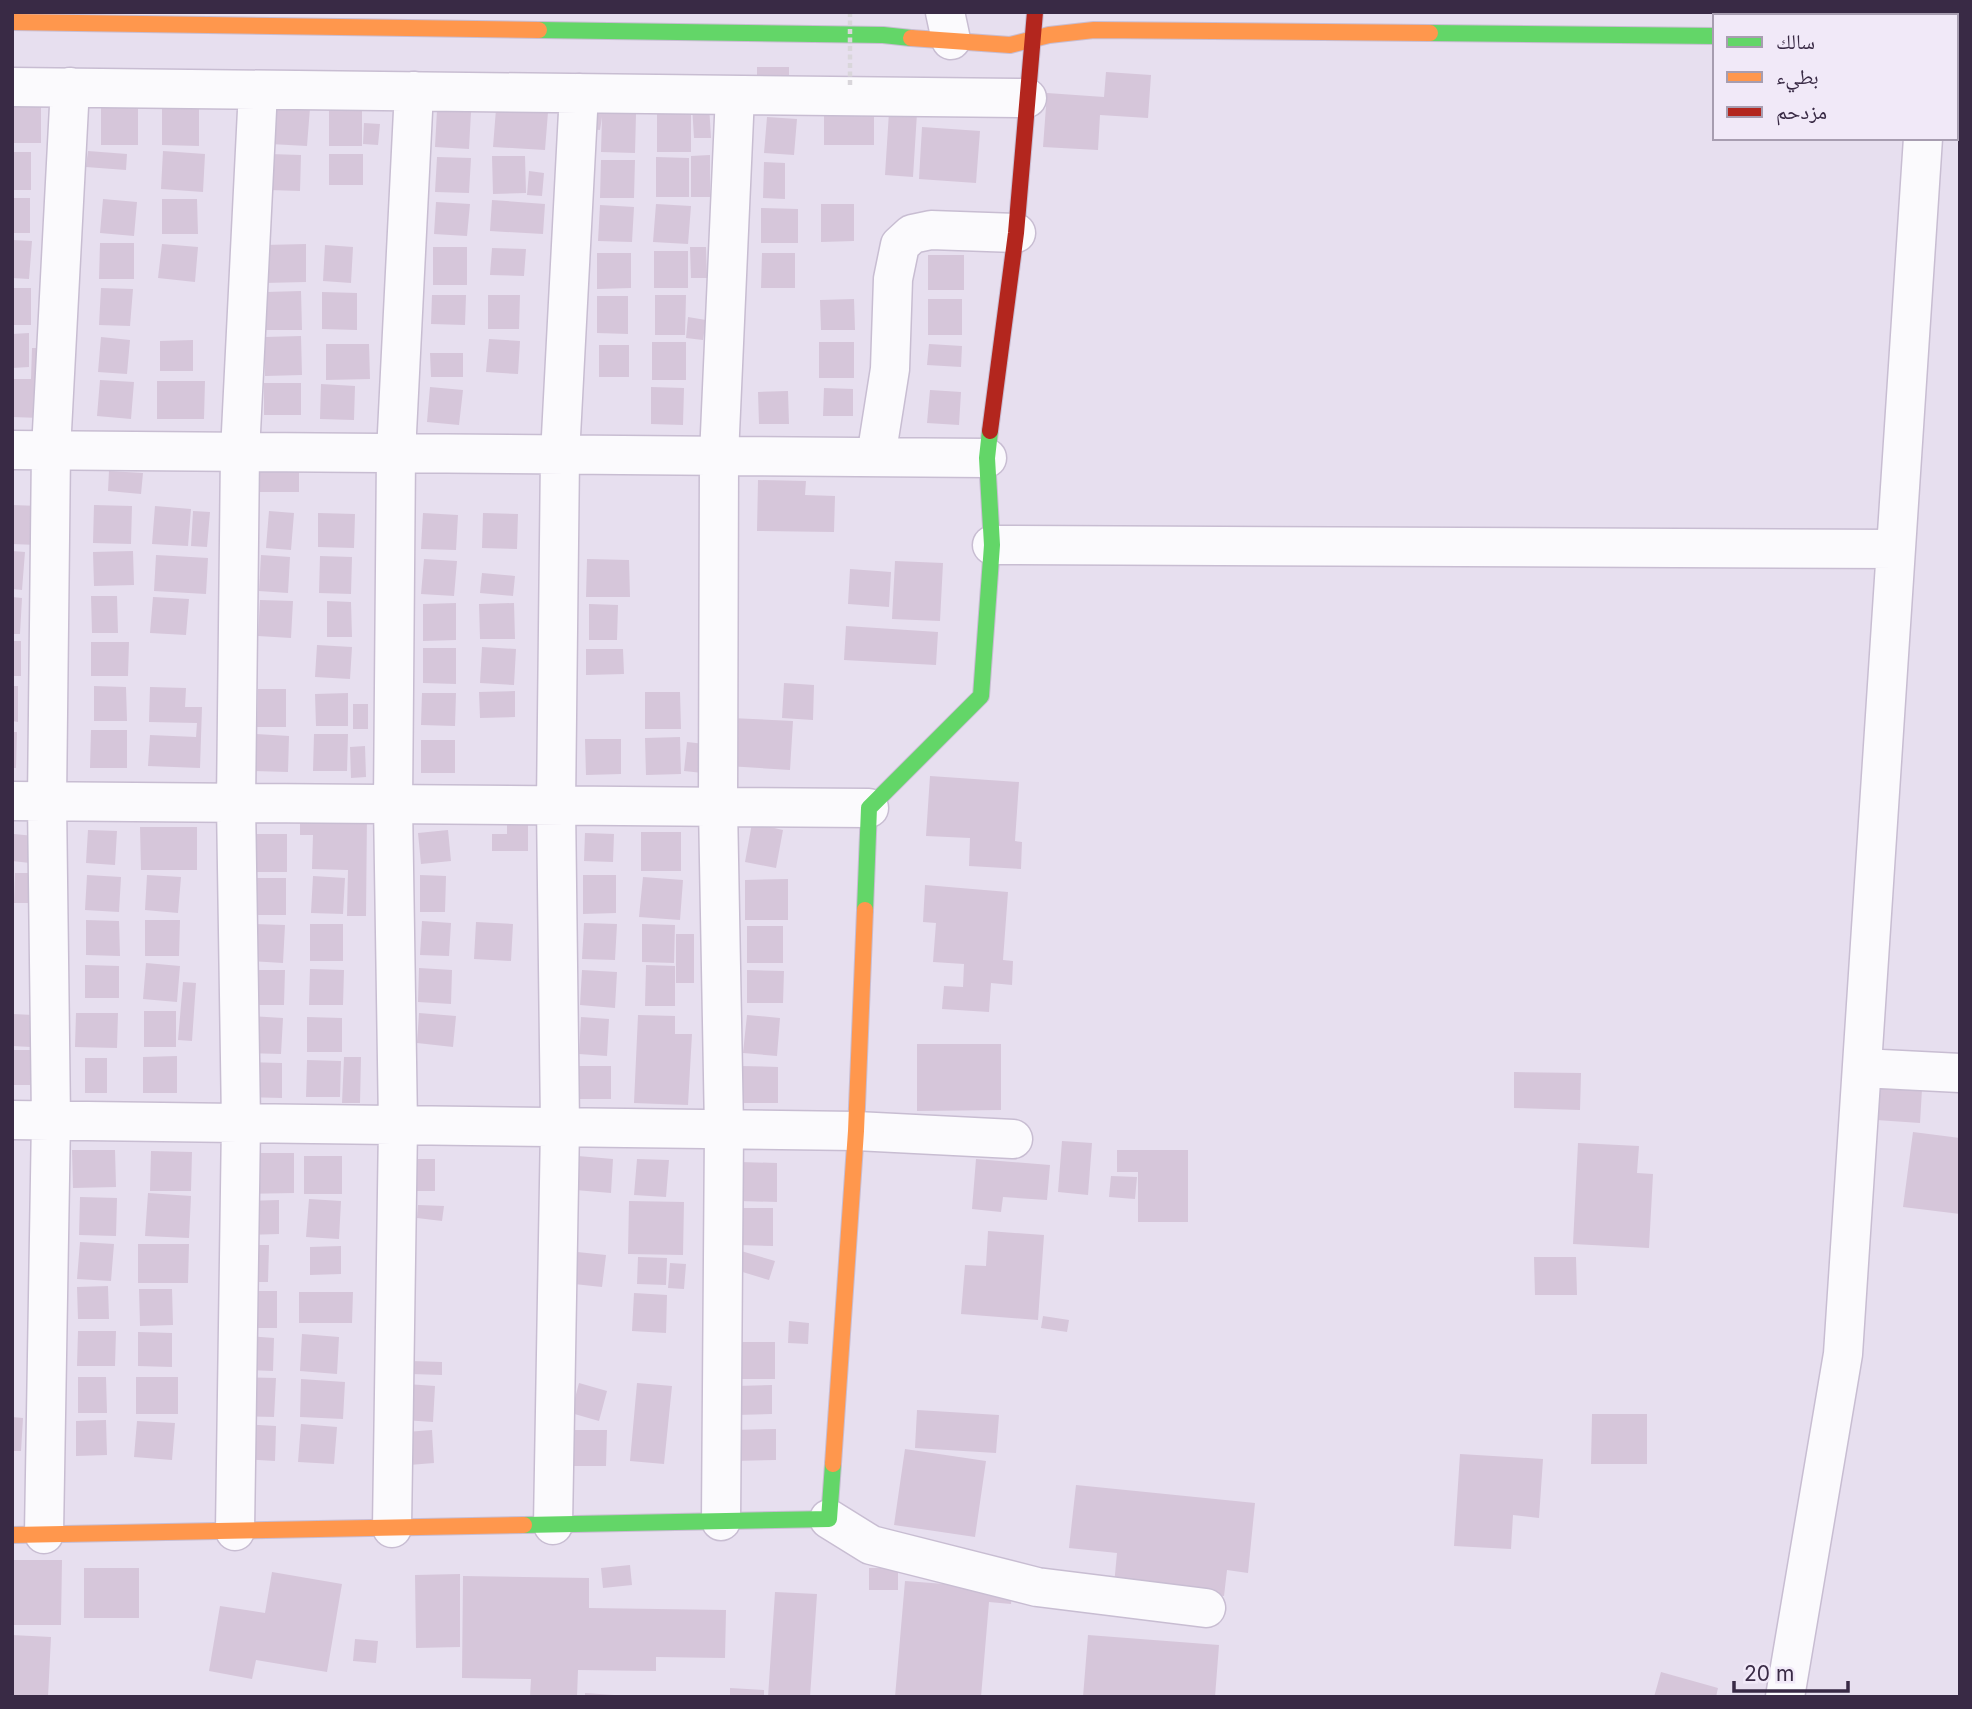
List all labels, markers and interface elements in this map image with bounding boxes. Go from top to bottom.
legend [1713,14,1958,140]
text: سالك [1776,29,1815,54]
text: بطيء [1776,64,1819,93]
text: مزدحم [1776,99,1827,126]
scale bar [1734,1650,1848,1694]
text: 20 m [1744,1661,1794,1686]

